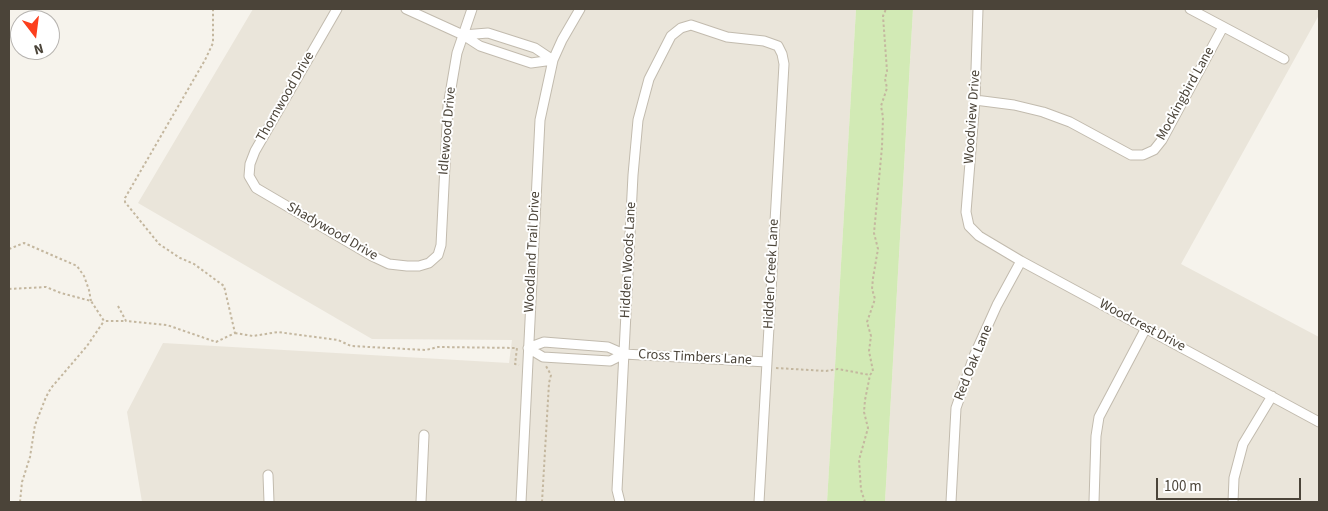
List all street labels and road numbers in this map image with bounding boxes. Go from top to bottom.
street label: Mockingbird Lane [1153,44,1219,144]
street label: Thornwood Drive [253,49,319,145]
street label: Woodview Drive [961,69,985,165]
street label: Idlewood Drive [436,86,460,176]
street label: Woodland Trail Drive [521,191,545,313]
street label: Shadywood Drive [283,199,381,265]
street label: Hidden Woods Lane [618,201,640,319]
street label: Hidden Creek Lane [761,218,783,330]
street label: Woodcrest Drive [1096,296,1188,356]
street label: Red Oak Lane [951,323,997,403]
street label: Cross Timbers Lane [638,347,752,369]

